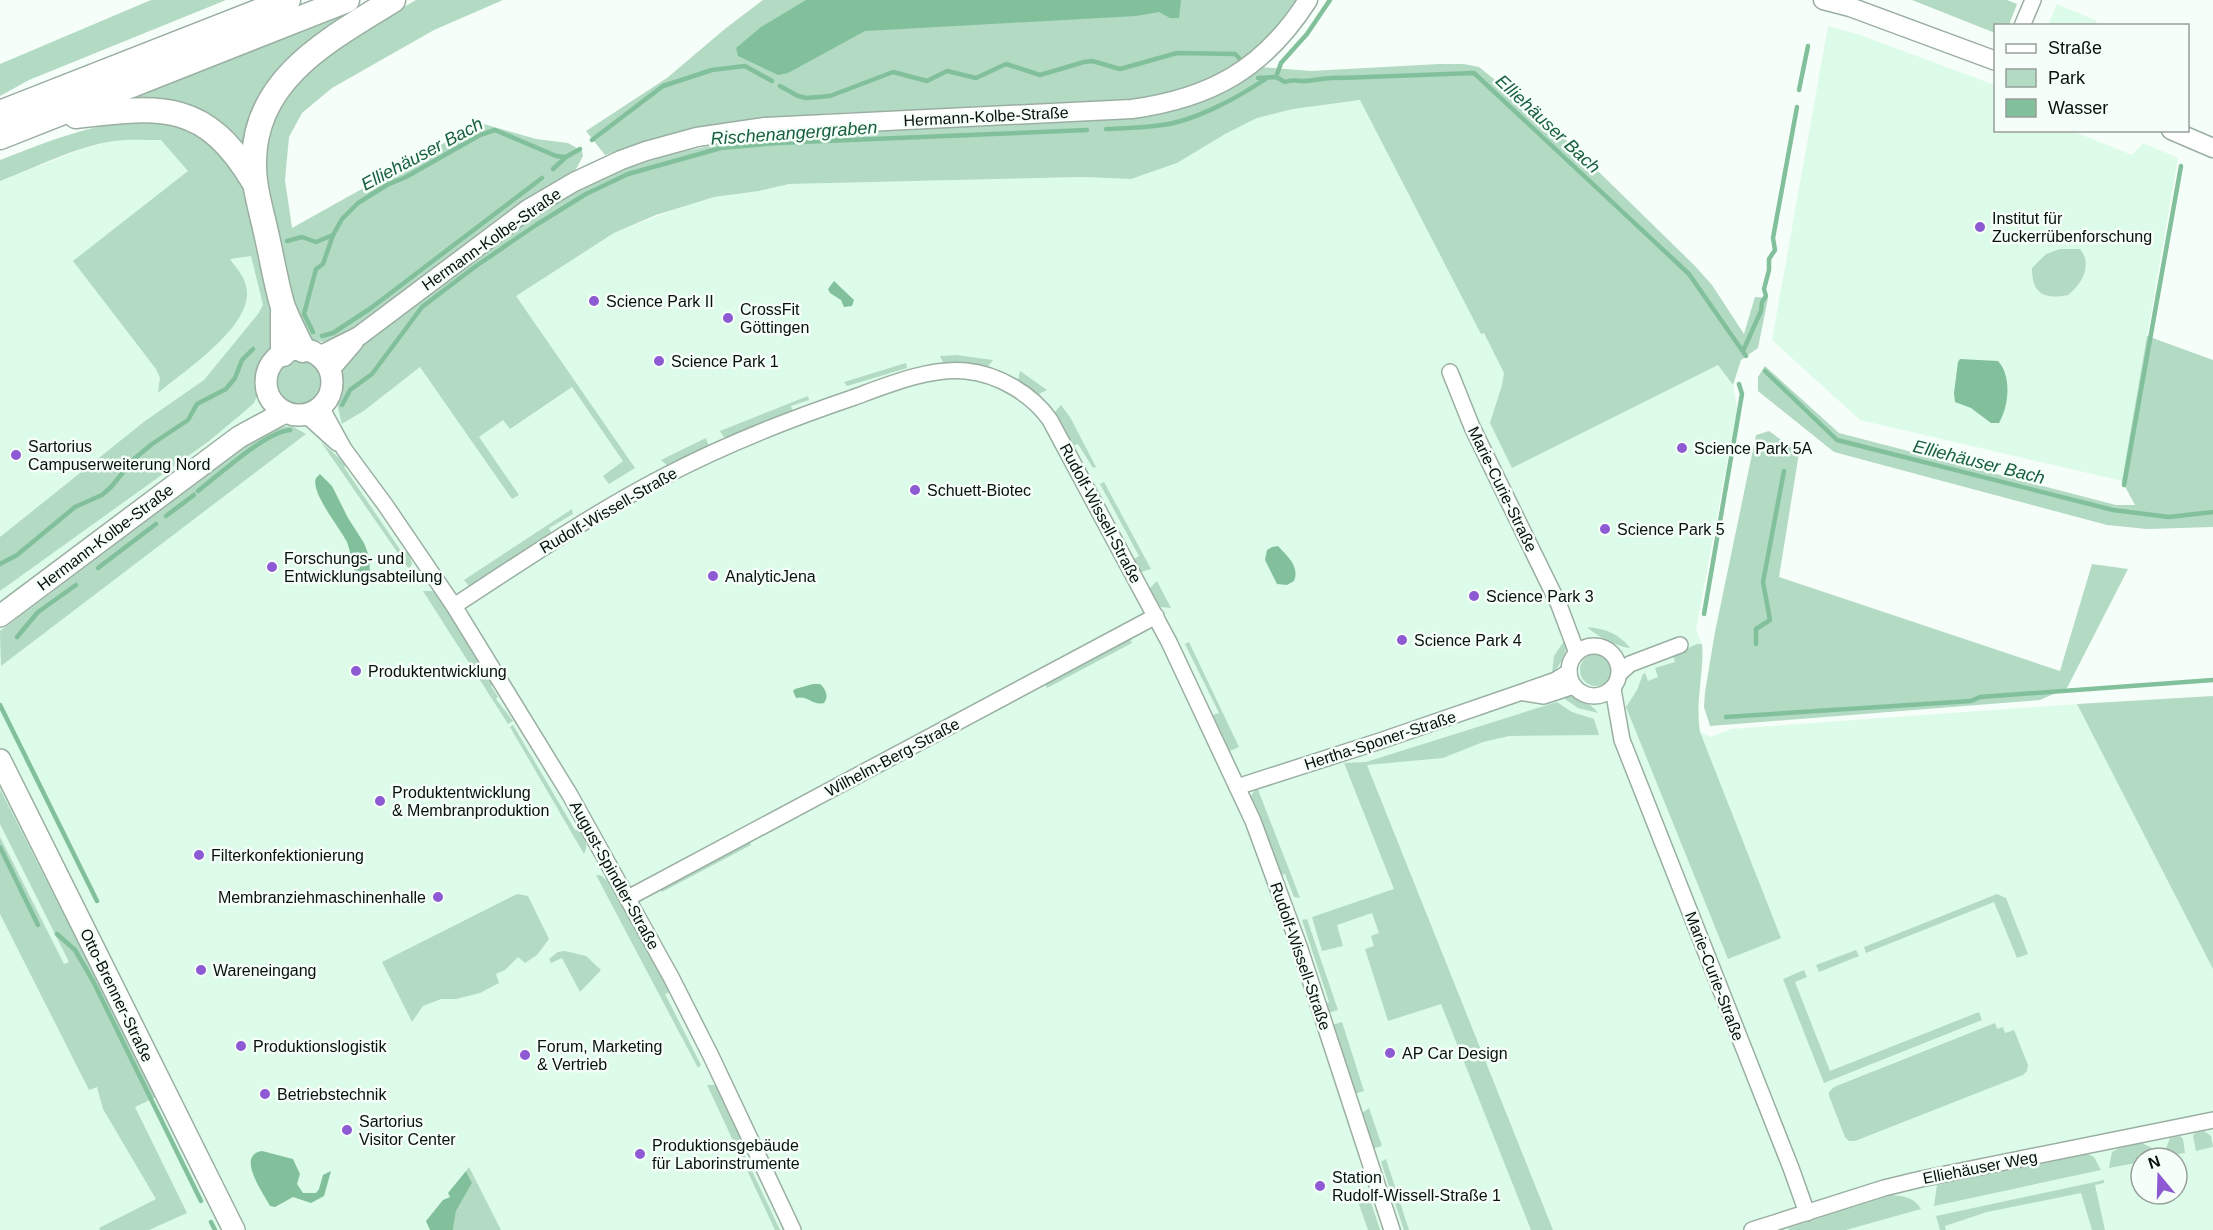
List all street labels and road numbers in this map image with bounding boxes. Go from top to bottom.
street label: Hermann-Kolbe-Straße [903,104,1069,129]
street label: Hermann-Kolbe-Straße [419,185,564,294]
street label: Marie-Curie-Straße [1465,424,1540,555]
street label: Rudolf-Wissell-Straße [1057,441,1145,586]
street label: Rudolf-Wissell-Straße [537,464,680,557]
street label: Hermann-Kolbe-Straße [34,481,177,594]
street label: Hertha-Sponer-Straße [1302,708,1458,773]
street label: Wilhelm-Berg-Straße [822,715,962,800]
street label: August-Spindler-Straße [567,798,663,953]
street label: Rudolf-Wissell-Straße [1267,880,1334,1033]
street label: Marie-Curie-Straße [1682,909,1747,1043]
street label: Otto-Brenner-Straße [77,926,156,1065]
street label: Elliehäuser Weg [1921,1148,2039,1187]

